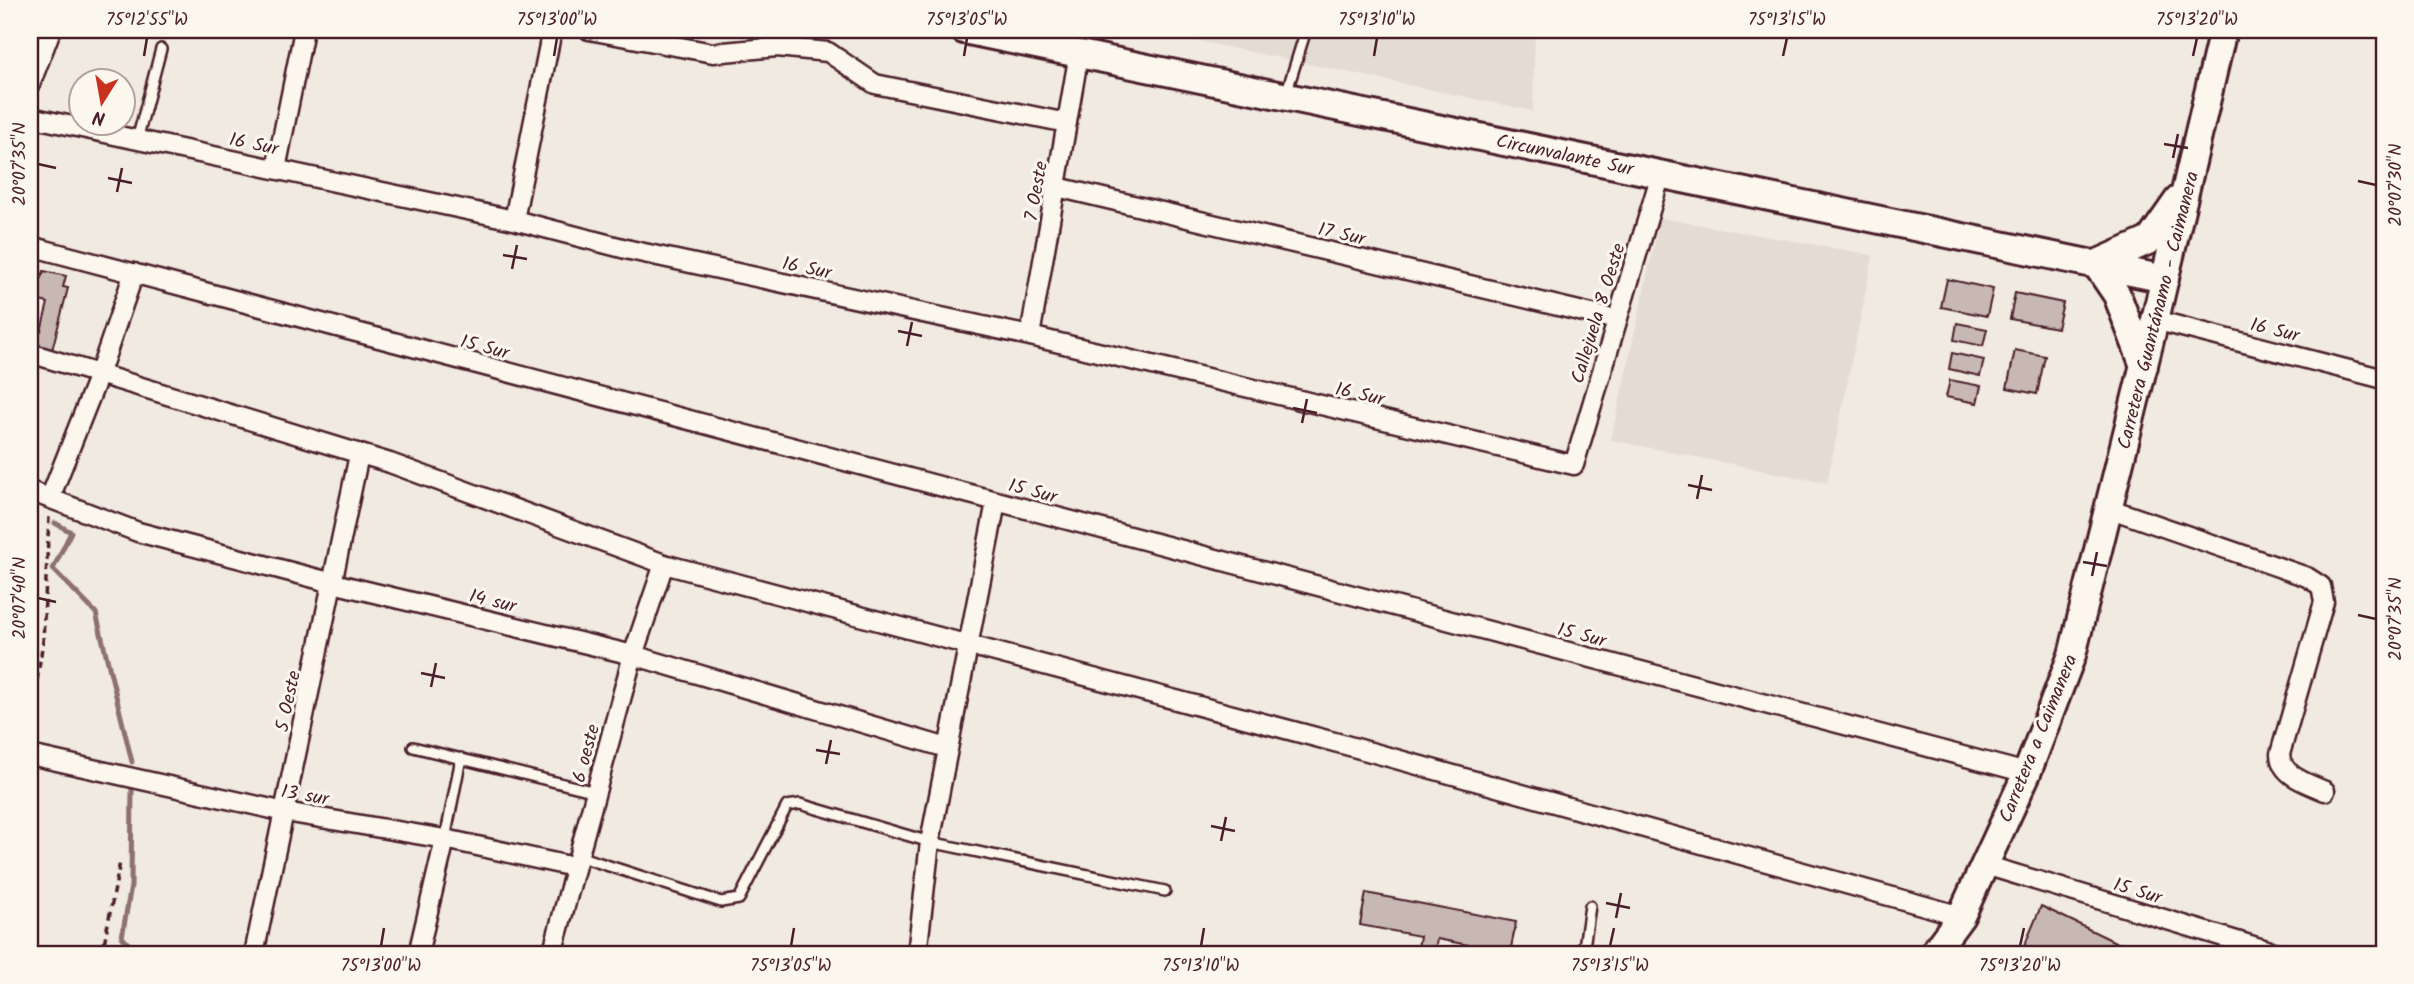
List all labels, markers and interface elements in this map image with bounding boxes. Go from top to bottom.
text: 75°12'55"W [106,6,188,35]
text: 75°13'00"W [517,6,597,35]
text: 75°13'05"W [926,6,1008,35]
text: 75°13'10"W [1338,6,1416,35]
text: 75°13'15"W [1748,6,1826,35]
text: 75°13'20"W [2156,6,2238,35]
north arrow [66,66,136,136]
text: N [90,101,108,133]
text: 20°07'35"N [6,122,35,206]
street label: 16 Sur [226,125,283,165]
street label: Circunvalante Sur [1493,127,1638,185]
text: 20°07'30"N [2382,144,2411,226]
street label: 7 Oeste [1017,158,1057,224]
street label: Carretera Guantánamo - Caimanera [2110,168,2208,453]
street label: 17 Sur [1315,215,1370,255]
street label: Callejuela 8 Oeste [1563,239,1635,387]
street label: 16 Sur [779,249,836,289]
street label: 16 Sur [2247,310,2304,352]
street label: 15 Sur [457,327,514,369]
street label: 16 Sur [1332,375,1389,416]
street label: 15 Sur [1005,471,1062,513]
text: 20°07'40"N [6,557,35,639]
text: 20°07'35"N [2382,577,2411,661]
street label: 14 sur [466,582,521,623]
street label: 15 Sur [1554,615,1611,657]
street label: Carretera a Caimanera [1991,650,2086,828]
street label: 5 Oeste [268,668,310,735]
street label: 6 oeste [565,721,609,786]
street label: 13 sur [278,777,333,815]
street label: 15 Sur [2109,870,2167,914]
text: 75°13'00"W [341,952,421,981]
text: 75°13'05"W [750,952,832,981]
text: 75°13'10"W [1162,952,1240,981]
text: 75°13'15"W [1571,952,1649,981]
text: 75°13'20"W [1979,952,2061,981]

